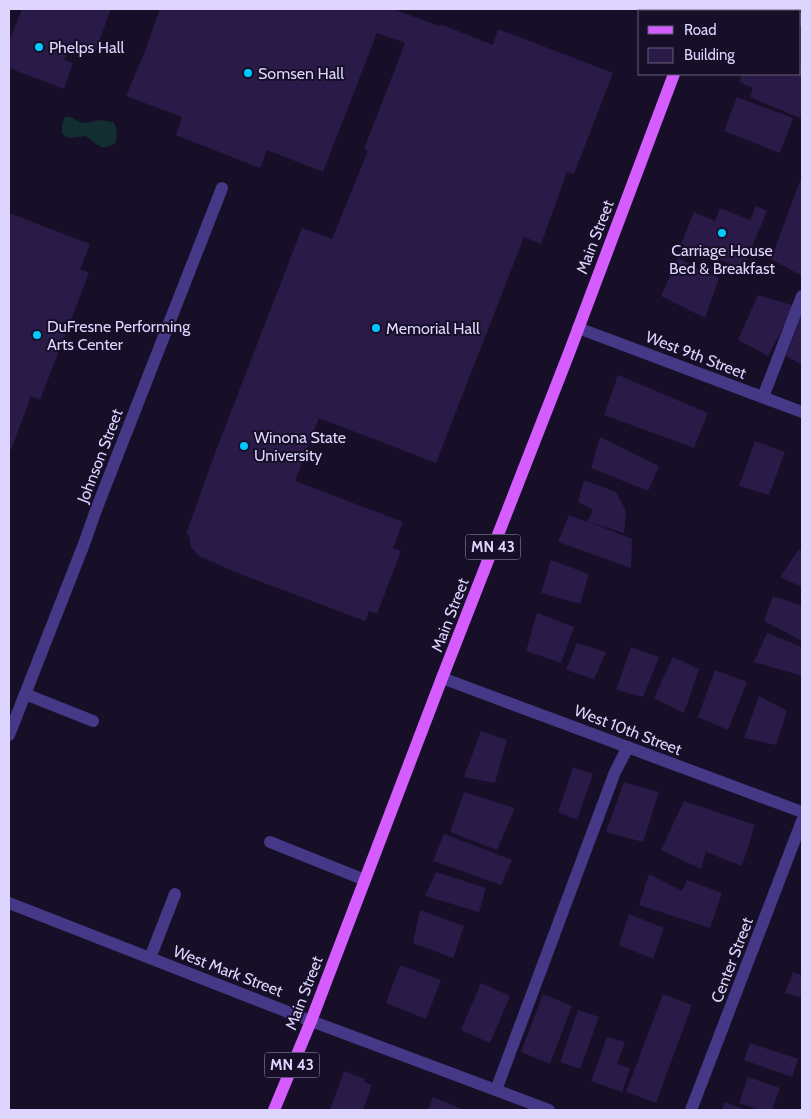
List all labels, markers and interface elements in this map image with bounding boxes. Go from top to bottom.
legend [638,10,801,75]
text: Road [684,21,717,39]
place label: Phelps Hall [49,38,124,57]
marker: Phelps Hall [33,41,45,53]
text: Building [684,46,735,64]
place label: Somsen Hall [258,64,344,83]
marker: Somsen Hall [242,67,254,79]
street label: Main Street [572,197,618,277]
marker: Carriage House Bed & Breakfast [716,227,728,239]
place label: Carriage House Bed & Breakfast [669,241,776,278]
place label: DuFresne Performing Arts Center [47,317,191,354]
place label: Memorial Hall [386,319,480,338]
marker: Memorial Hall [370,322,382,334]
street label: West 9th Street [643,327,750,383]
marker: DuFresne Performing Arts Center [31,329,43,341]
street label: Johnson Street [73,406,127,507]
place label: Winona State University [254,428,346,465]
marker: Winona State University [238,440,250,452]
road number: MN 43 [466,534,520,560]
street label: Main Street [427,575,473,655]
street label: West 10th Street [572,701,685,759]
street label: Center Street [707,914,757,1005]
street label: West Mark Street [171,941,286,1001]
street label: Main Street [281,953,327,1033]
road number: MN 43 [264,1052,320,1078]

